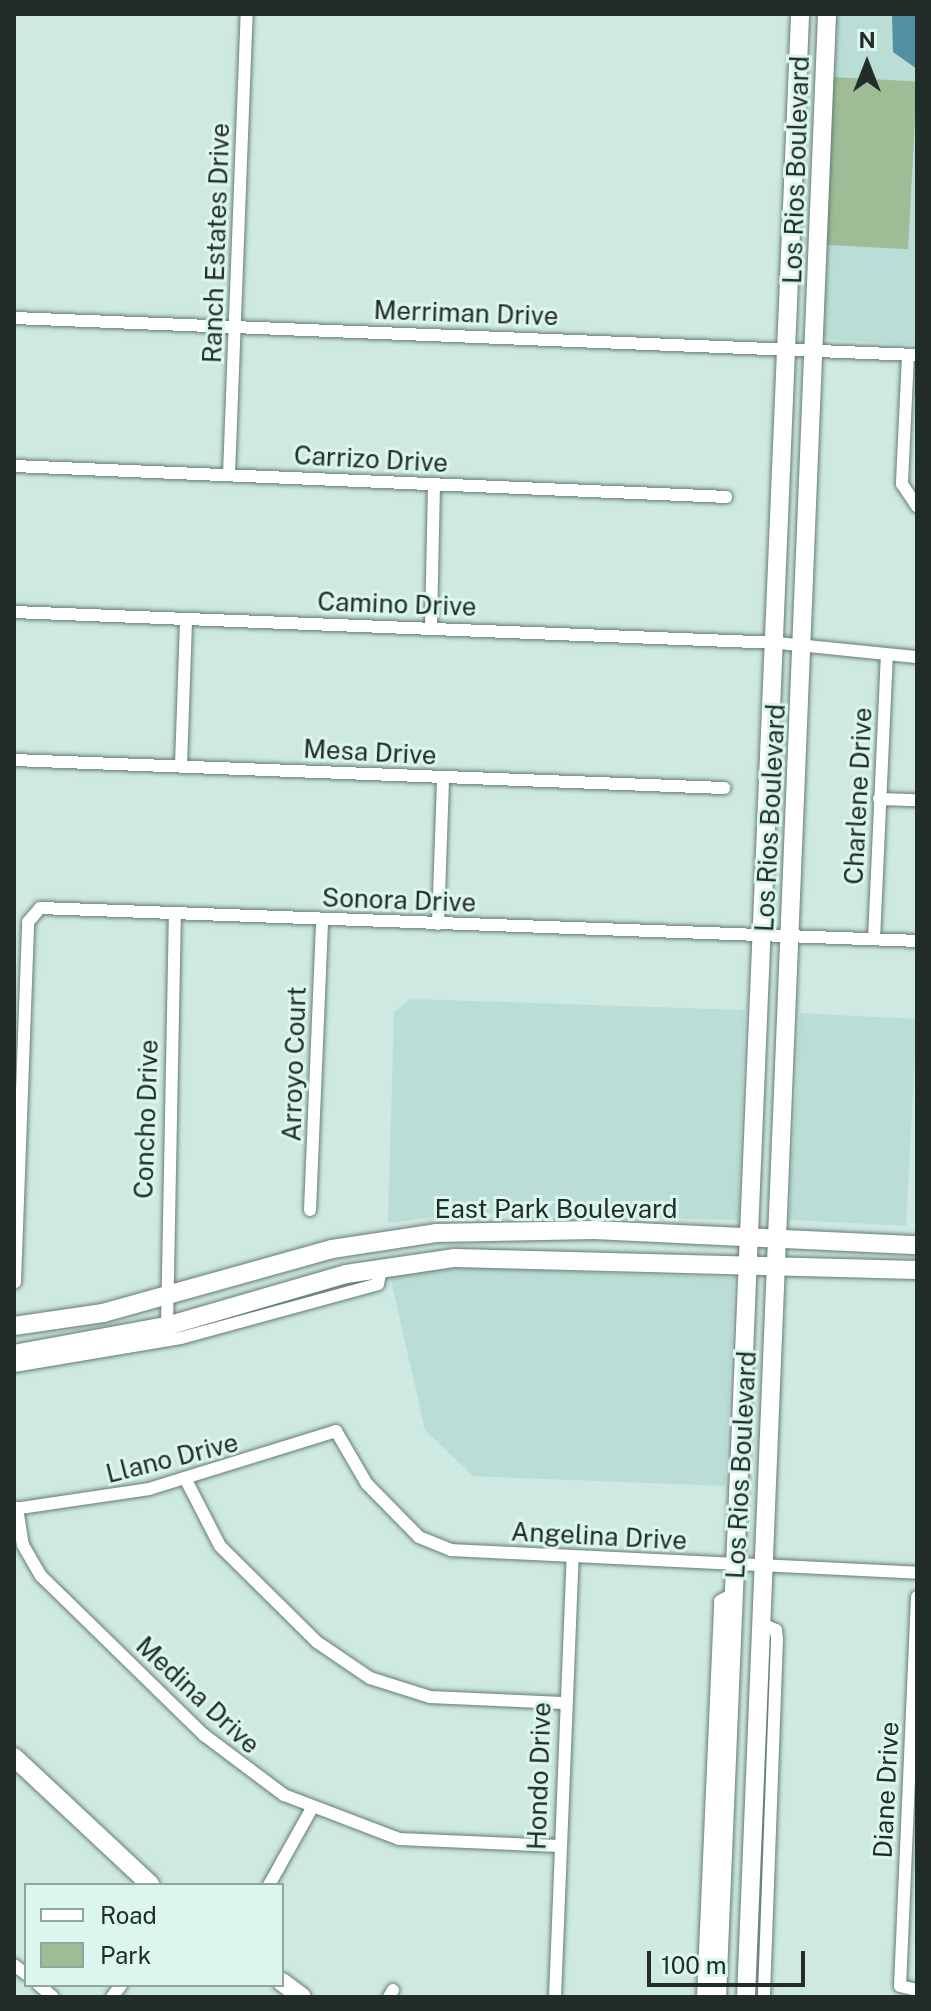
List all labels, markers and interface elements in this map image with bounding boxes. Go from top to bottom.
north arrow [827,24,907,104]
text: N [858,27,876,53]
street label: Los Rios Boulevard [776,55,816,285]
street label: Ranch Estates Drive [196,122,236,364]
street label: Merriman Drive [373,294,559,332]
street label: Carrizo Drive [293,439,449,479]
street label: Camino Drive [317,586,477,622]
street label: Los Rios Boulevard [748,703,792,933]
street label: Charlene Drive [838,707,878,885]
street label: Mesa Drive [302,733,438,771]
street label: Sonora Drive [321,882,477,918]
street label: Arroyo Court [276,986,312,1142]
street label: Concho Drive [128,1039,164,1199]
street label: East Park Boulevard [434,1193,678,1225]
street label: Los Rios Boulevard [719,1350,763,1580]
street label: Llano Drive [103,1426,241,1490]
street label: Angelina Drive [510,1516,688,1556]
street label: Medina Drive [130,1630,266,1760]
street label: Hondo Drive [521,1701,557,1851]
street label: Diane Drive [867,1721,905,1859]
legend [24,1883,284,1987]
text: Road [100,1901,157,1929]
scale bar [651,1935,809,1985]
text: Park [100,1941,151,1969]
text: 100 m [661,1951,727,1979]

